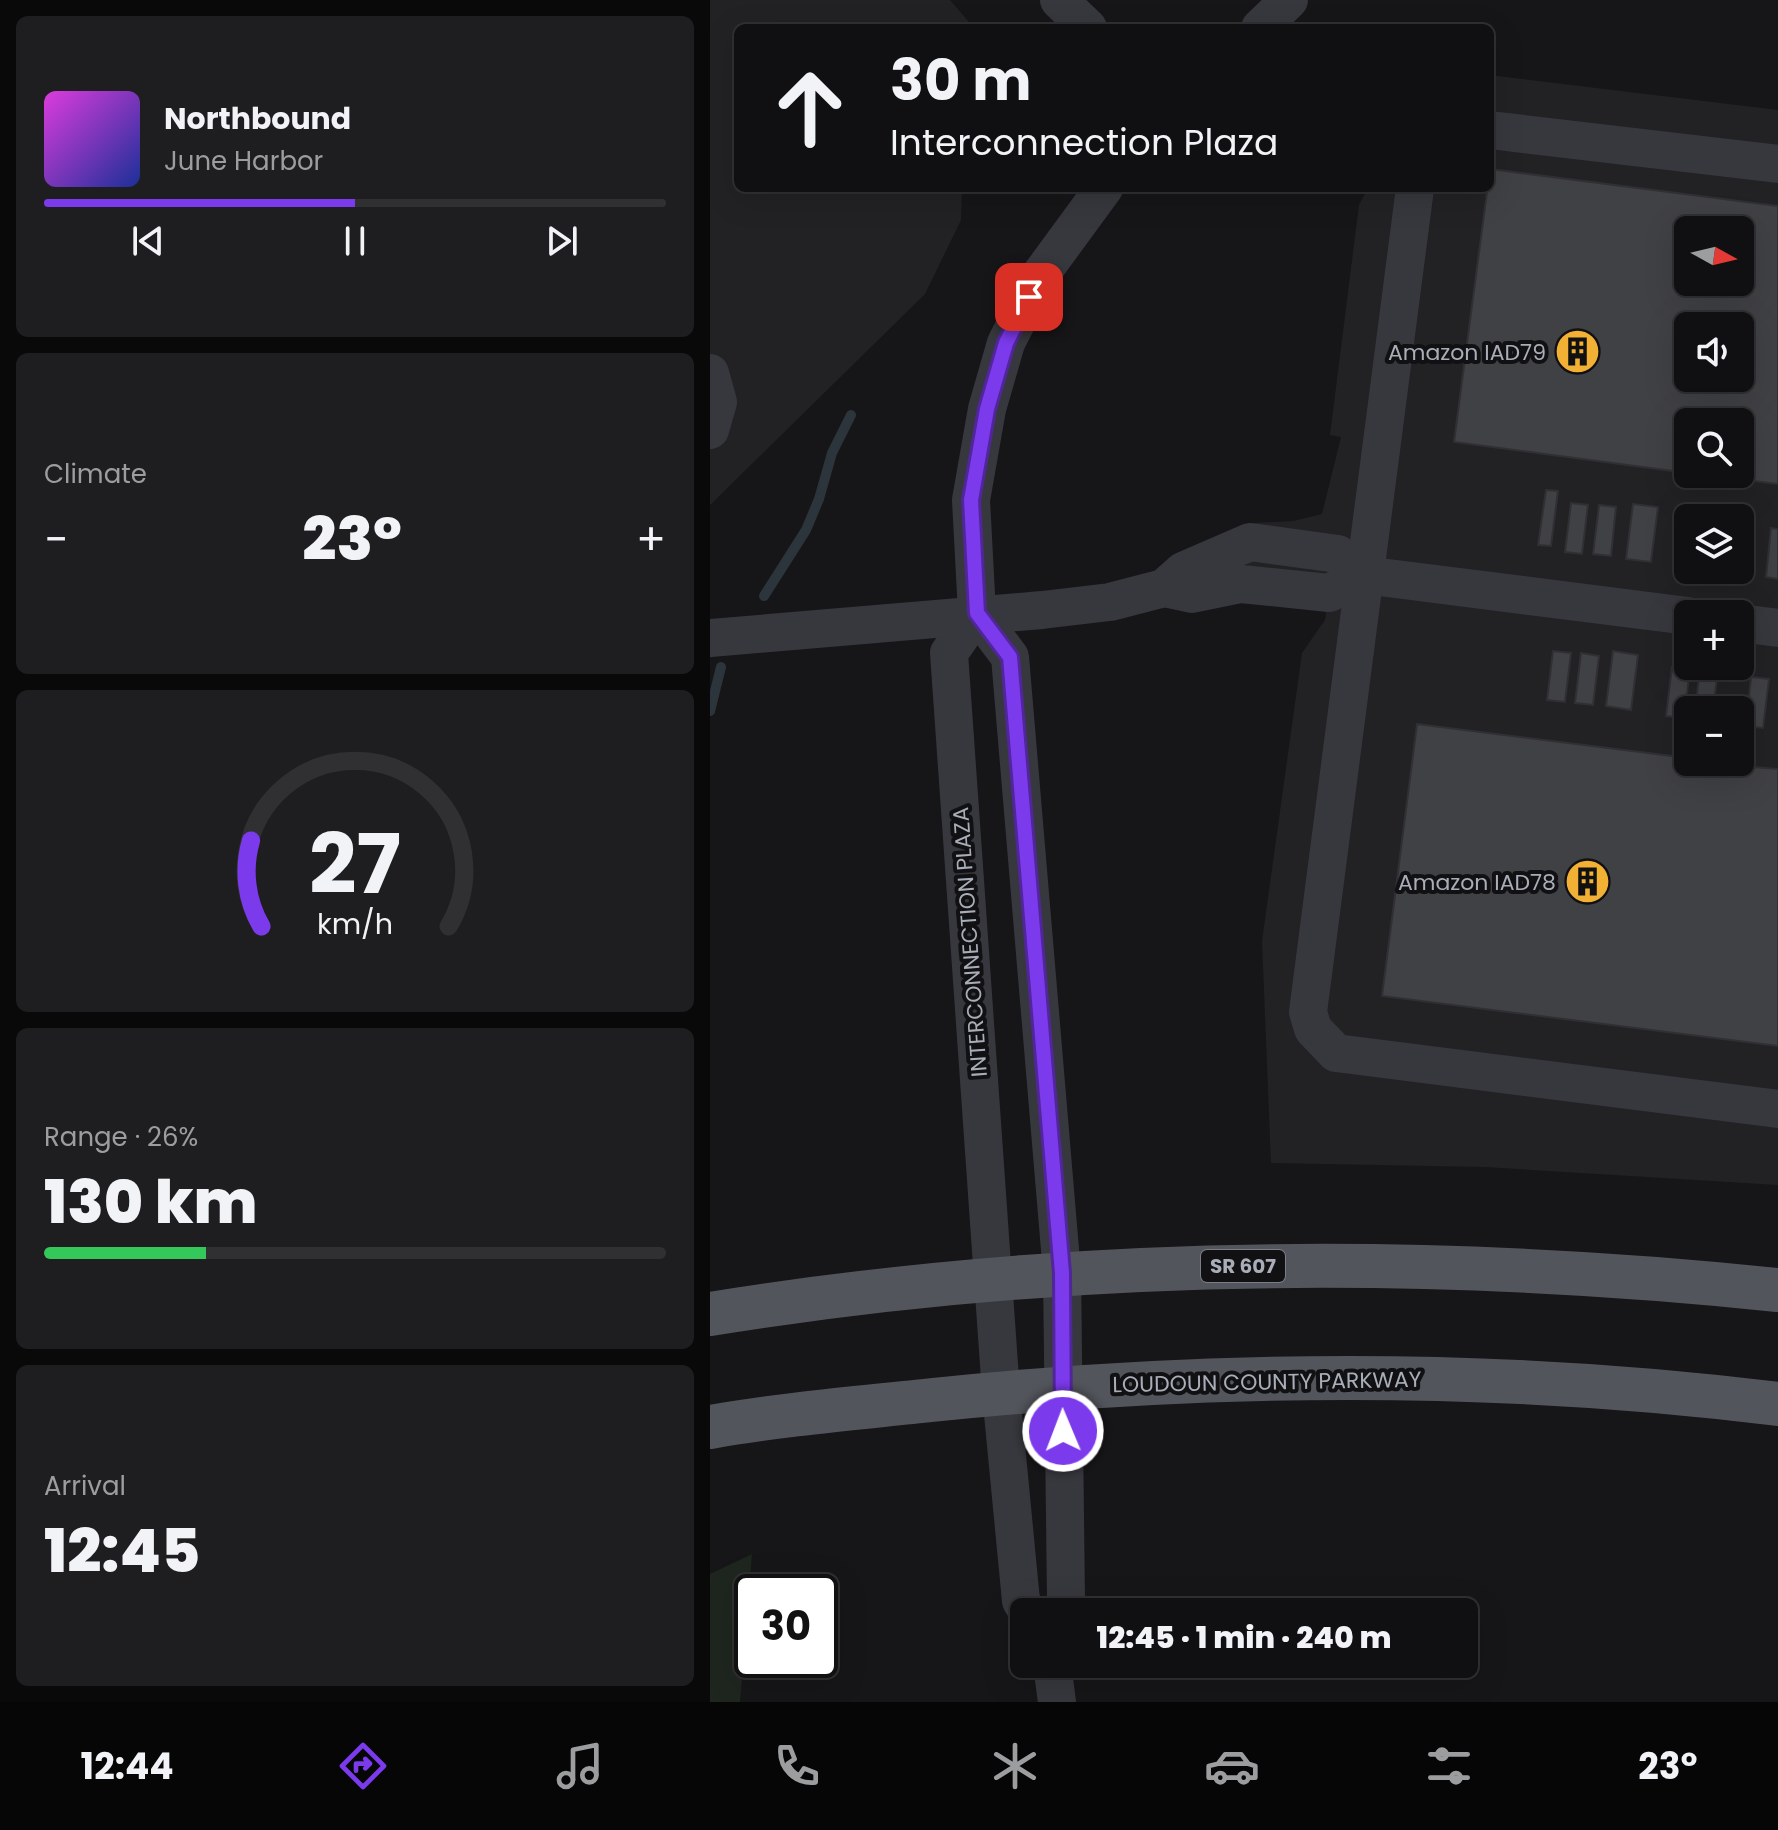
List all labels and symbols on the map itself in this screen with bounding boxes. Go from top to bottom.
north arrow [1674,216,1754,296]
pin [995,263,1063,331]
building icon: Amazon IAD79 [1553,328,1601,376]
place label: Amazon IAD79 [1388,337,1546,368]
street label: INTERCONNECTION PLAZA [945,806,995,1078]
building icon: Amazon IAD78 [1563,858,1611,906]
place label: Amazon IAD78 [1398,867,1556,898]
road number: SR 607 [1201,1250,1285,1282]
street label: LOUDOUN COUNTY PARKWAY [1112,1364,1422,1400]
position arrow [1021,1389,1105,1473]
speed limit sign: 30 [734,1574,838,1678]

